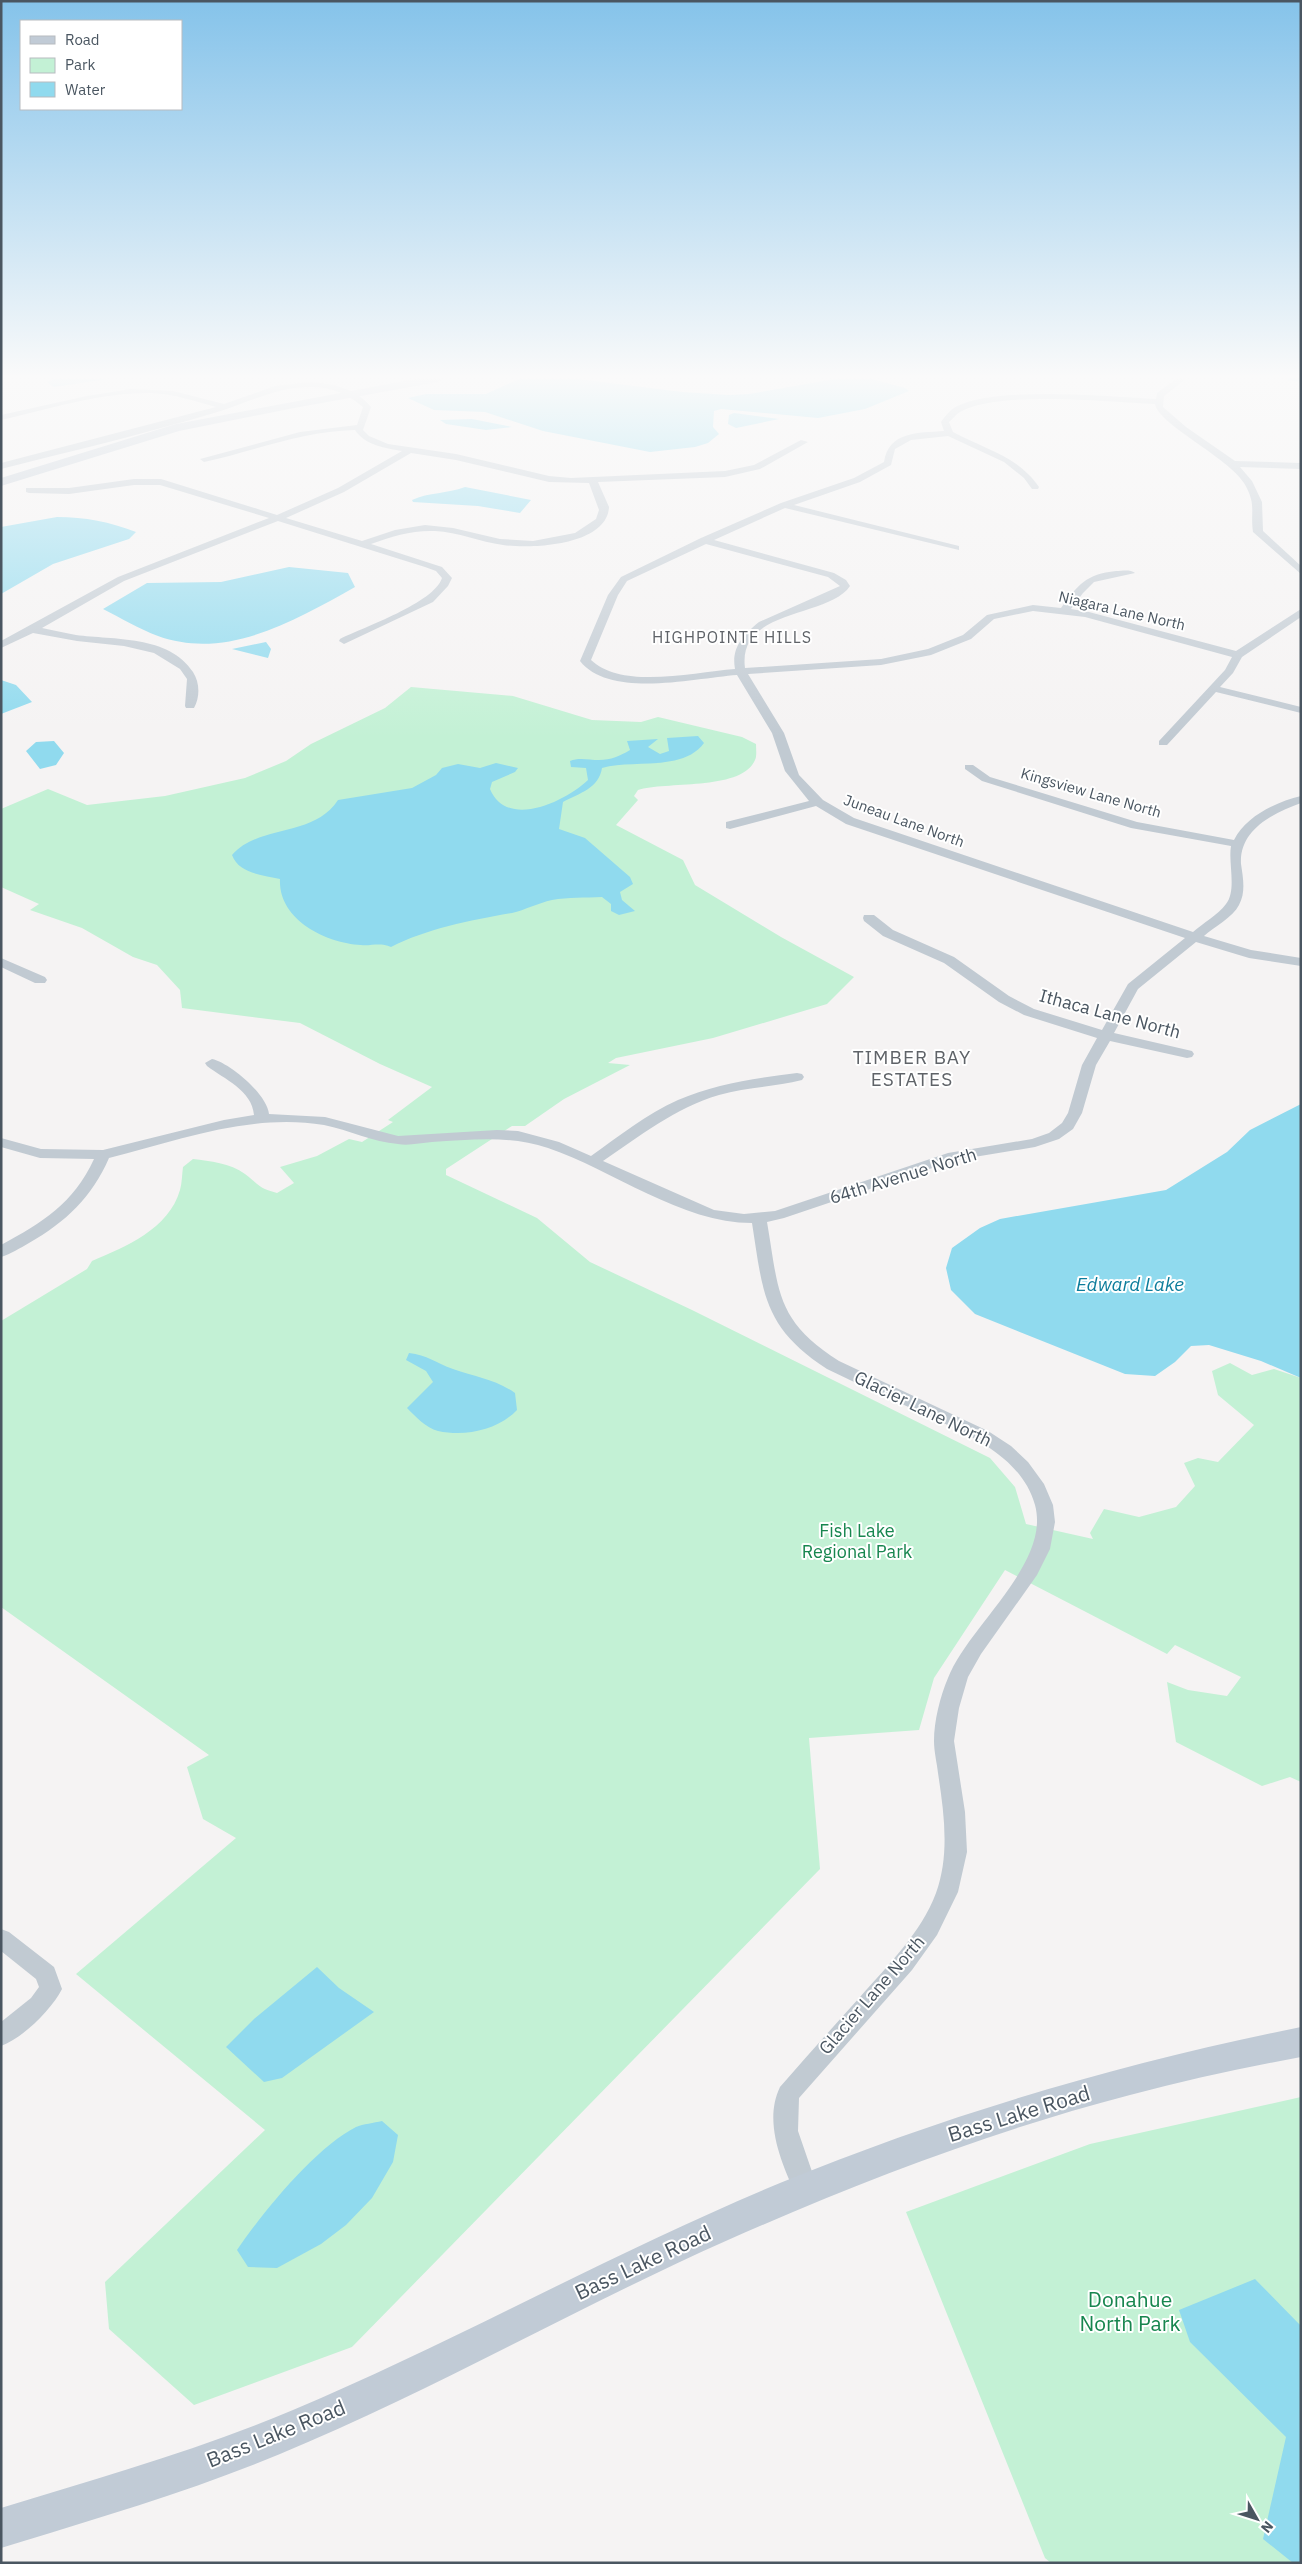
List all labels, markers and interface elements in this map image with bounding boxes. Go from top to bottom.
legend [20,20,182,110]
text: Road [65,30,100,49]
text: Park [65,55,95,74]
text: Water [65,80,106,99]
street label: Niagara Lane North [1057,587,1187,634]
district label: HIGHPOINTE HILLS [652,627,812,647]
street label: Kingsview Lane North [1019,763,1164,822]
street label: Juneau Lane North [841,790,967,851]
street label: Ithaca Lane North [1037,984,1183,1043]
district label: TIMBER BAY ESTATES [853,1045,971,1091]
street label: 64th Avenue North [826,1142,979,1209]
water label: Edward Lake [1076,1272,1184,1296]
street label: Glacier Lane North [851,1365,996,1452]
park label: Fish Lake Regional Park [802,1519,913,1563]
street label: Glacier Lane North [814,1930,930,2059]
street label: Bass Lake Road [944,2078,1093,2148]
street label: Bass Lake Road [570,2218,715,2306]
park label: Donahue North Park [1079,2285,1181,2337]
street label: Bass Lake Road [202,2392,349,2474]
north arrow [1232,2494,1282,2544]
text: N [1257,2518,1277,2537]

